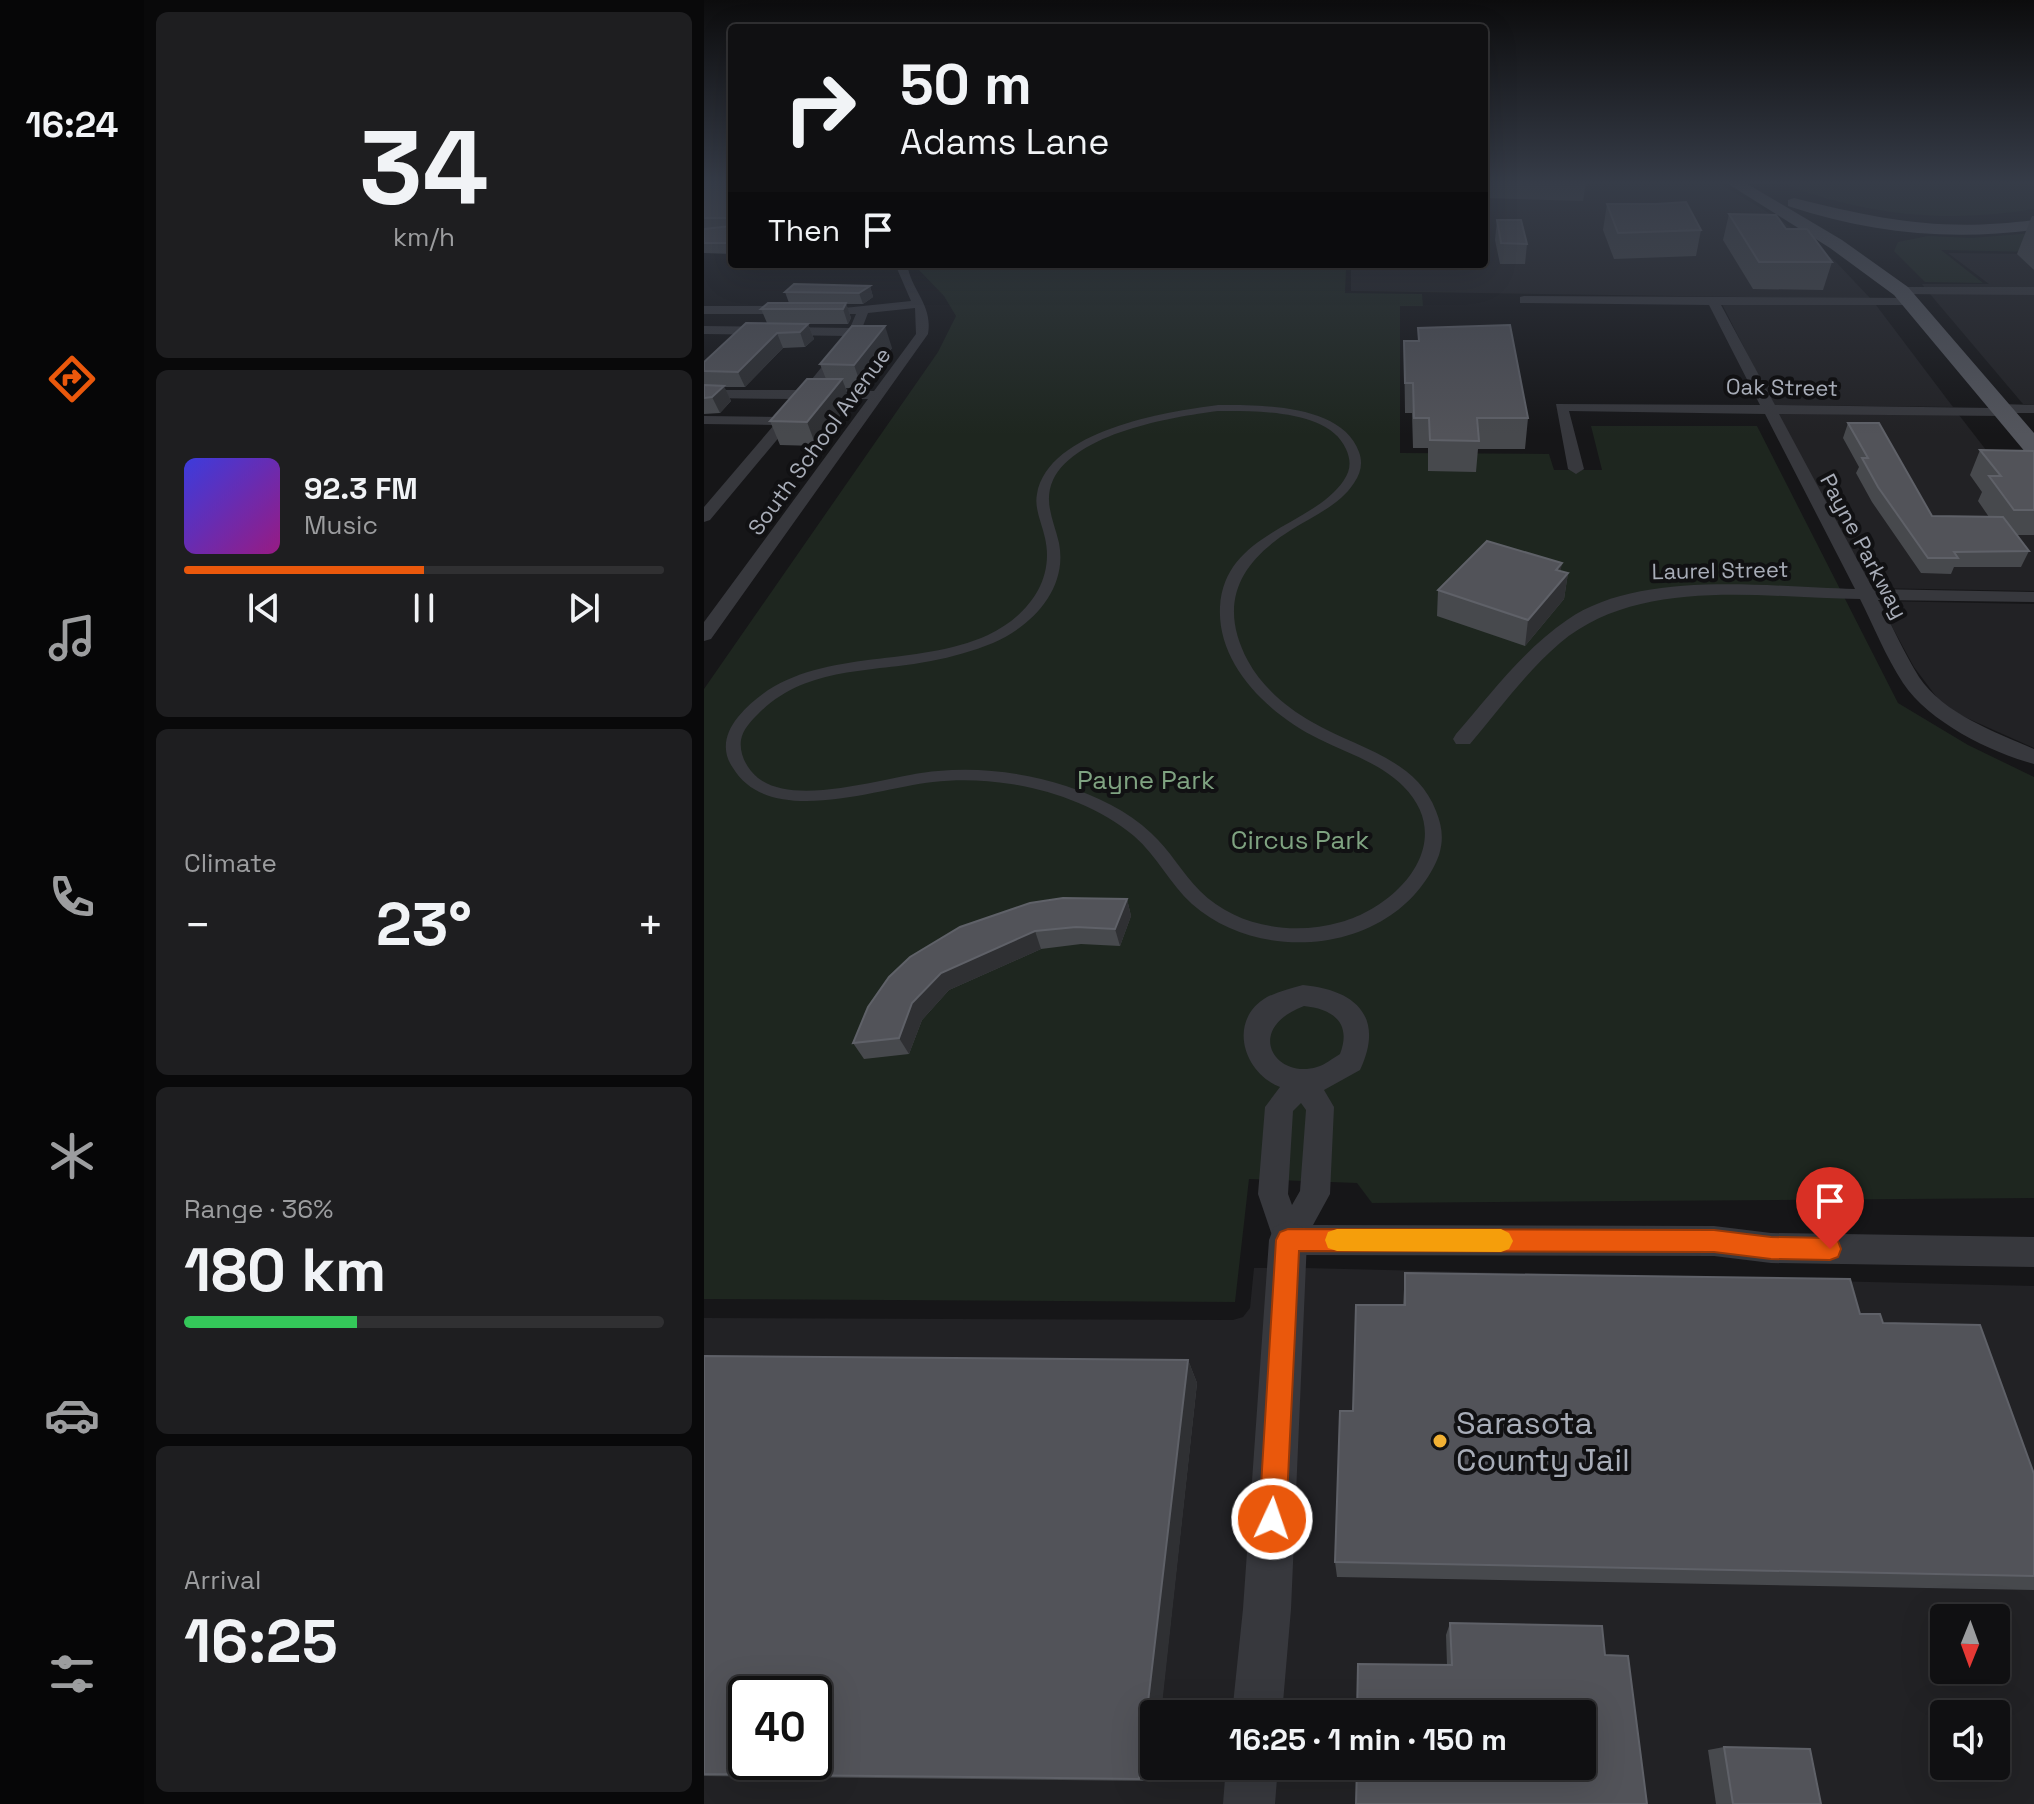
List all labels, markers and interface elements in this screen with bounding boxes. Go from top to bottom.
text: 50 m [900,49,1032,120]
icon: right [768,56,872,160]
text: 16:24 [26,102,118,148]
text: 34 [359,102,489,234]
text: Adams Lane [900,119,1109,165]
icon: arrive [856,208,900,252]
text: Then [768,211,840,250]
text: km/h [393,220,455,254]
street label: South School Avenue [741,342,897,540]
icon: directions [44,351,100,407]
street label: Oak Street [1726,372,1838,402]
text: 92.3 FM [304,469,418,508]
street label: Payne Parkway [1814,469,1914,623]
text: Music [304,508,378,542]
street label: Laurel Street [1651,555,1789,585]
icon: previous [242,586,286,630]
icon: pause [402,586,446,630]
icon: next [562,586,606,630]
icon: music [44,610,100,666]
park label: Payne Park [1077,763,1215,797]
park label: Circus Park [1231,823,1369,857]
text: Climate [184,846,277,880]
icon: phone [44,869,100,925]
text: 23° [376,886,472,963]
text: − [184,897,211,953]
text: + [637,897,664,953]
icon: climate [44,1128,100,1184]
pin [1796,1167,1864,1249]
icon: arrive [1808,1179,1852,1223]
text: Range · 36% [184,1192,333,1226]
text: 180 km [184,1232,386,1309]
icon: car [44,1387,100,1443]
place label: Sarasota County Jail [1456,1403,1630,1480]
marker: Sarasota County Jail [1431,1432,1449,1450]
position arrow [1230,1477,1314,1561]
text: Arrival [184,1563,261,1597]
text: 16:25 [184,1603,338,1680]
north arrow [1930,1604,2010,1684]
map controls [1930,1604,2010,1780]
icon: filters [44,1646,100,1702]
speed limit sign: 40 [728,1676,832,1780]
button: sound [1930,1700,2010,1780]
text: 16:25 · 1 min · 150 m [1229,1720,1507,1759]

